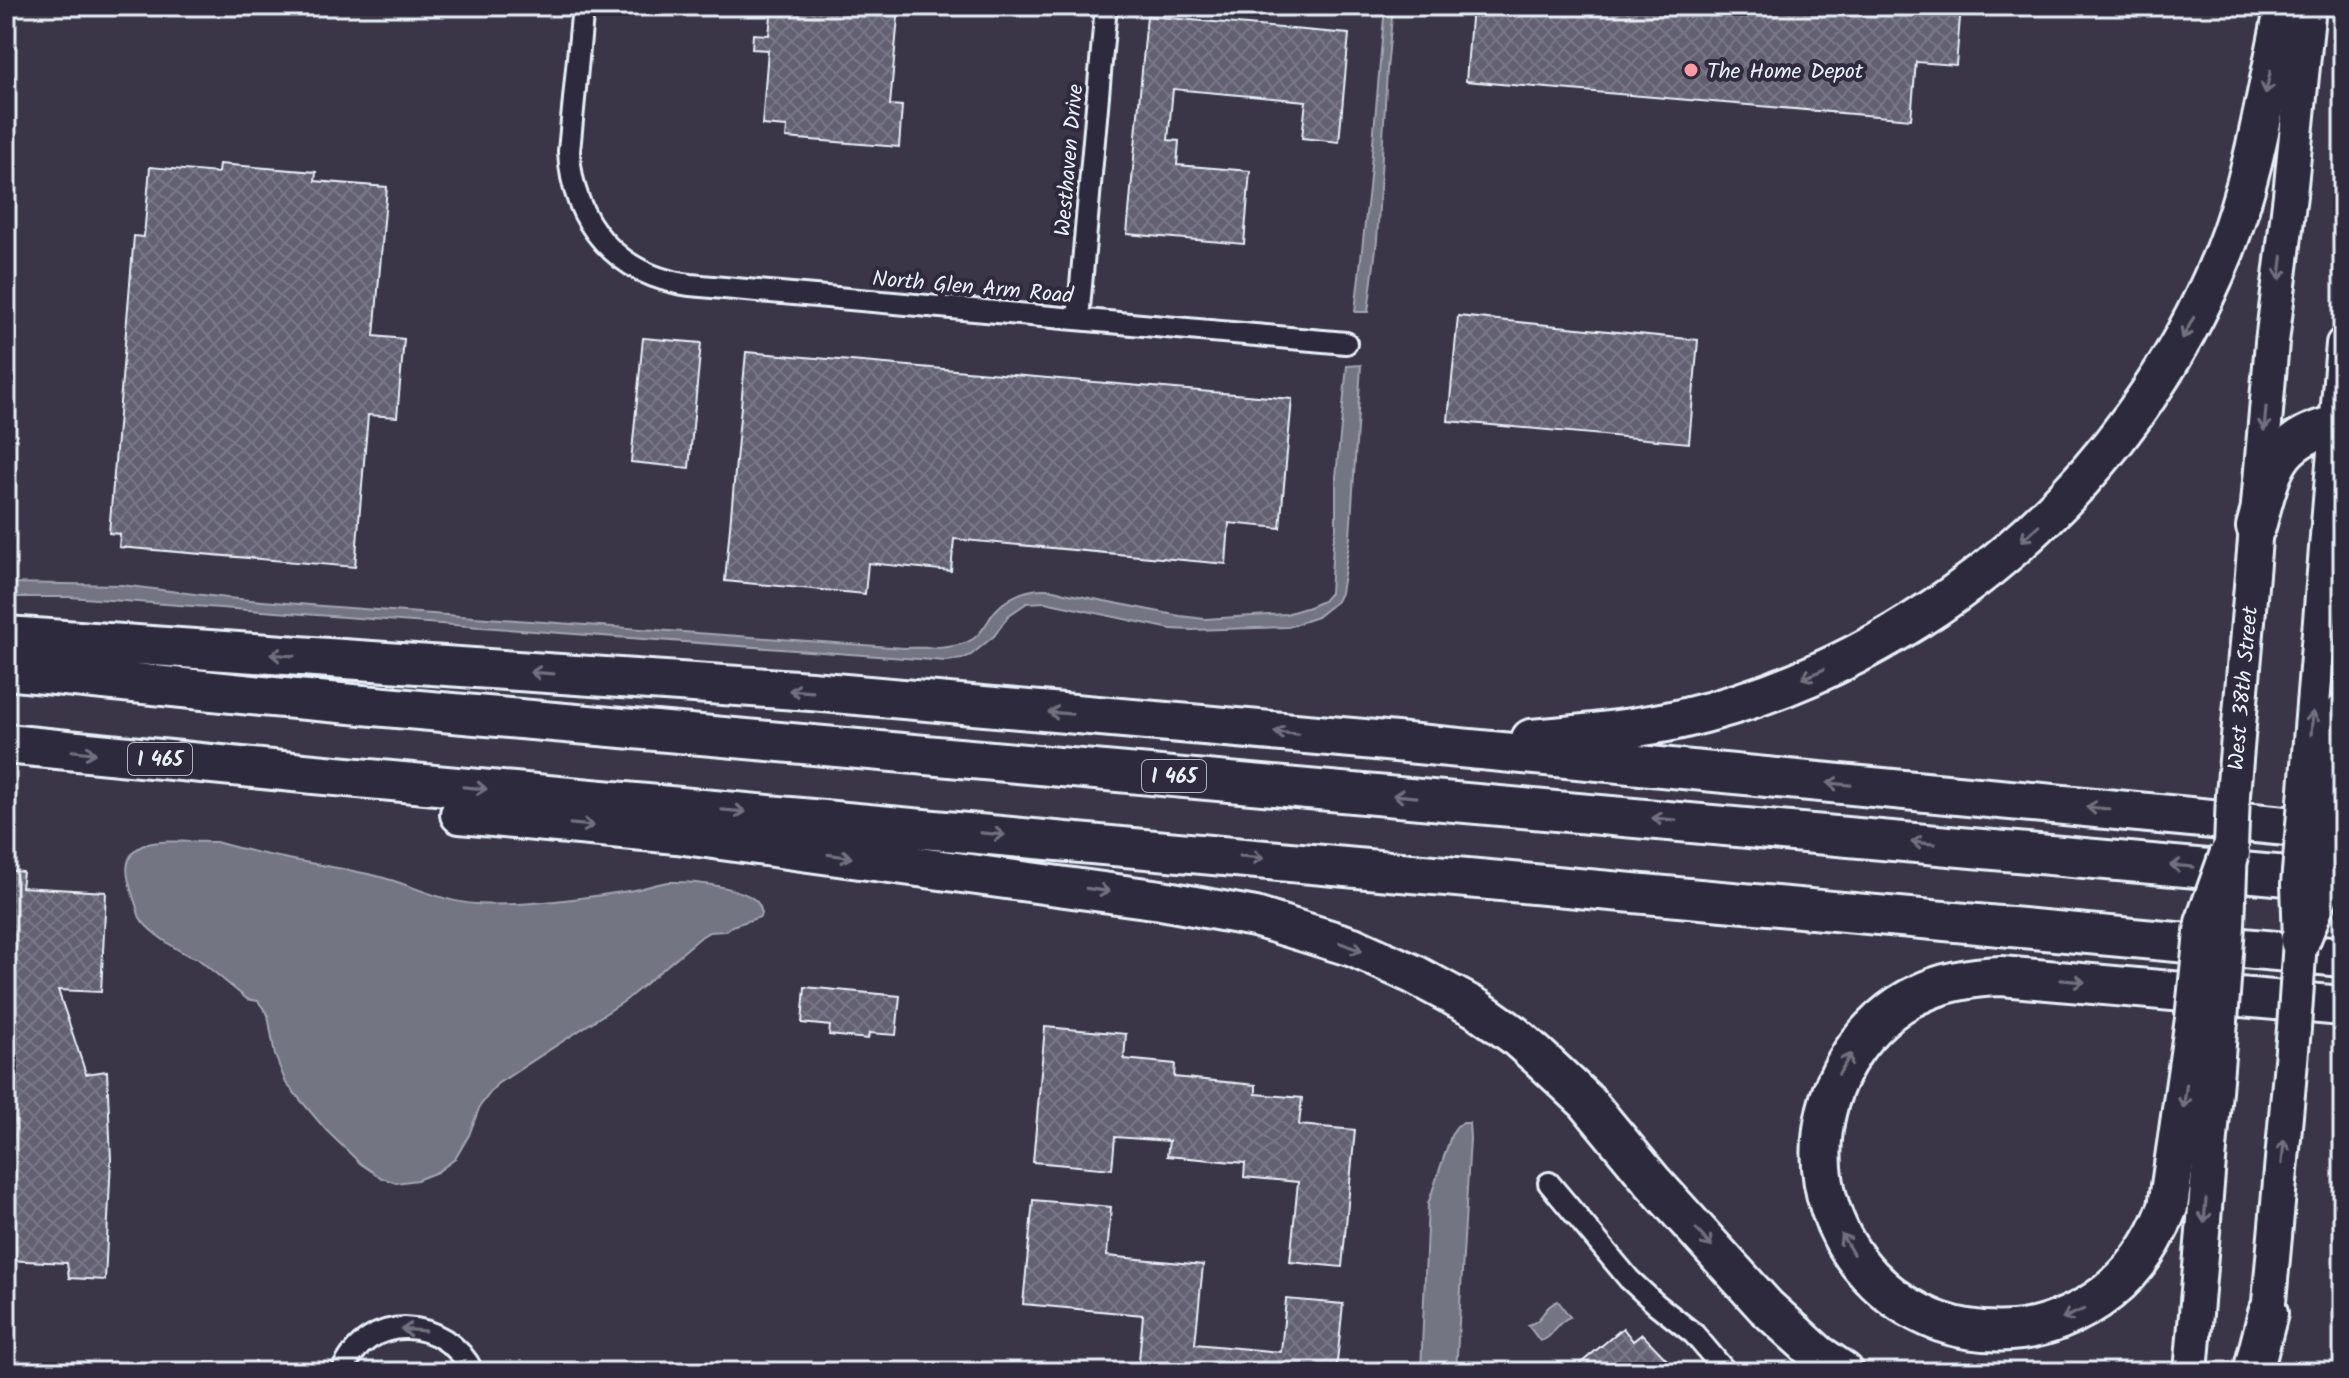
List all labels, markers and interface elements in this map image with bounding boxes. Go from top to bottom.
place label: The Home Depot [1707,55,1864,90]
marker: The Home Depot [1682,61,1700,79]
one-way arrow [2260,69,2275,95]
street label: Westhaven Drive [1046,83,1095,238]
one-way arrow [2273,255,2288,281]
street label: North Glen Arm Road [871,262,1076,315]
one-way arrow [2179,316,2195,339]
one-way arrow [2257,405,2272,432]
one-way arrow [2021,524,2041,542]
street label: West 38th Street [2220,604,2269,772]
one-way arrow [269,647,296,662]
one-way arrow [529,665,556,680]
one-way arrow [1801,668,1826,683]
one-way arrow [788,683,815,698]
one-way arrow [1047,705,1074,720]
one-way arrow [2304,710,2319,737]
one-way arrow [1273,725,1300,740]
road number: I 465 [128,743,192,775]
one-way arrow [70,744,97,759]
road number: I 465 [1142,760,1206,792]
one-way arrow [1826,776,1853,791]
one-way arrow [461,781,488,796]
one-way arrow [1392,789,1419,804]
one-way arrow [2085,801,2112,816]
one-way arrow [720,804,747,819]
one-way arrow [1651,811,1678,826]
one-way arrow [568,818,595,833]
one-way arrow [979,827,1006,842]
one-way arrow [1910,835,1937,850]
one-way arrow [827,849,852,864]
one-way arrow [1238,850,1265,865]
one-way arrow [2169,858,2196,873]
one-way arrow [1084,883,1110,898]
one-way arrow [1338,941,1363,955]
one-way arrow [2059,974,2086,989]
one-way arrow [1838,1053,1854,1076]
one-way arrow [2177,1083,2192,1108]
one-way arrow [2275,1139,2290,1166]
one-way arrow [2198,1197,2213,1224]
one-way arrow [1695,1228,1713,1248]
one-way arrow [1839,1233,1855,1256]
one-way arrow [2061,1307,2085,1322]
one-way arrow [400,1322,427,1337]

